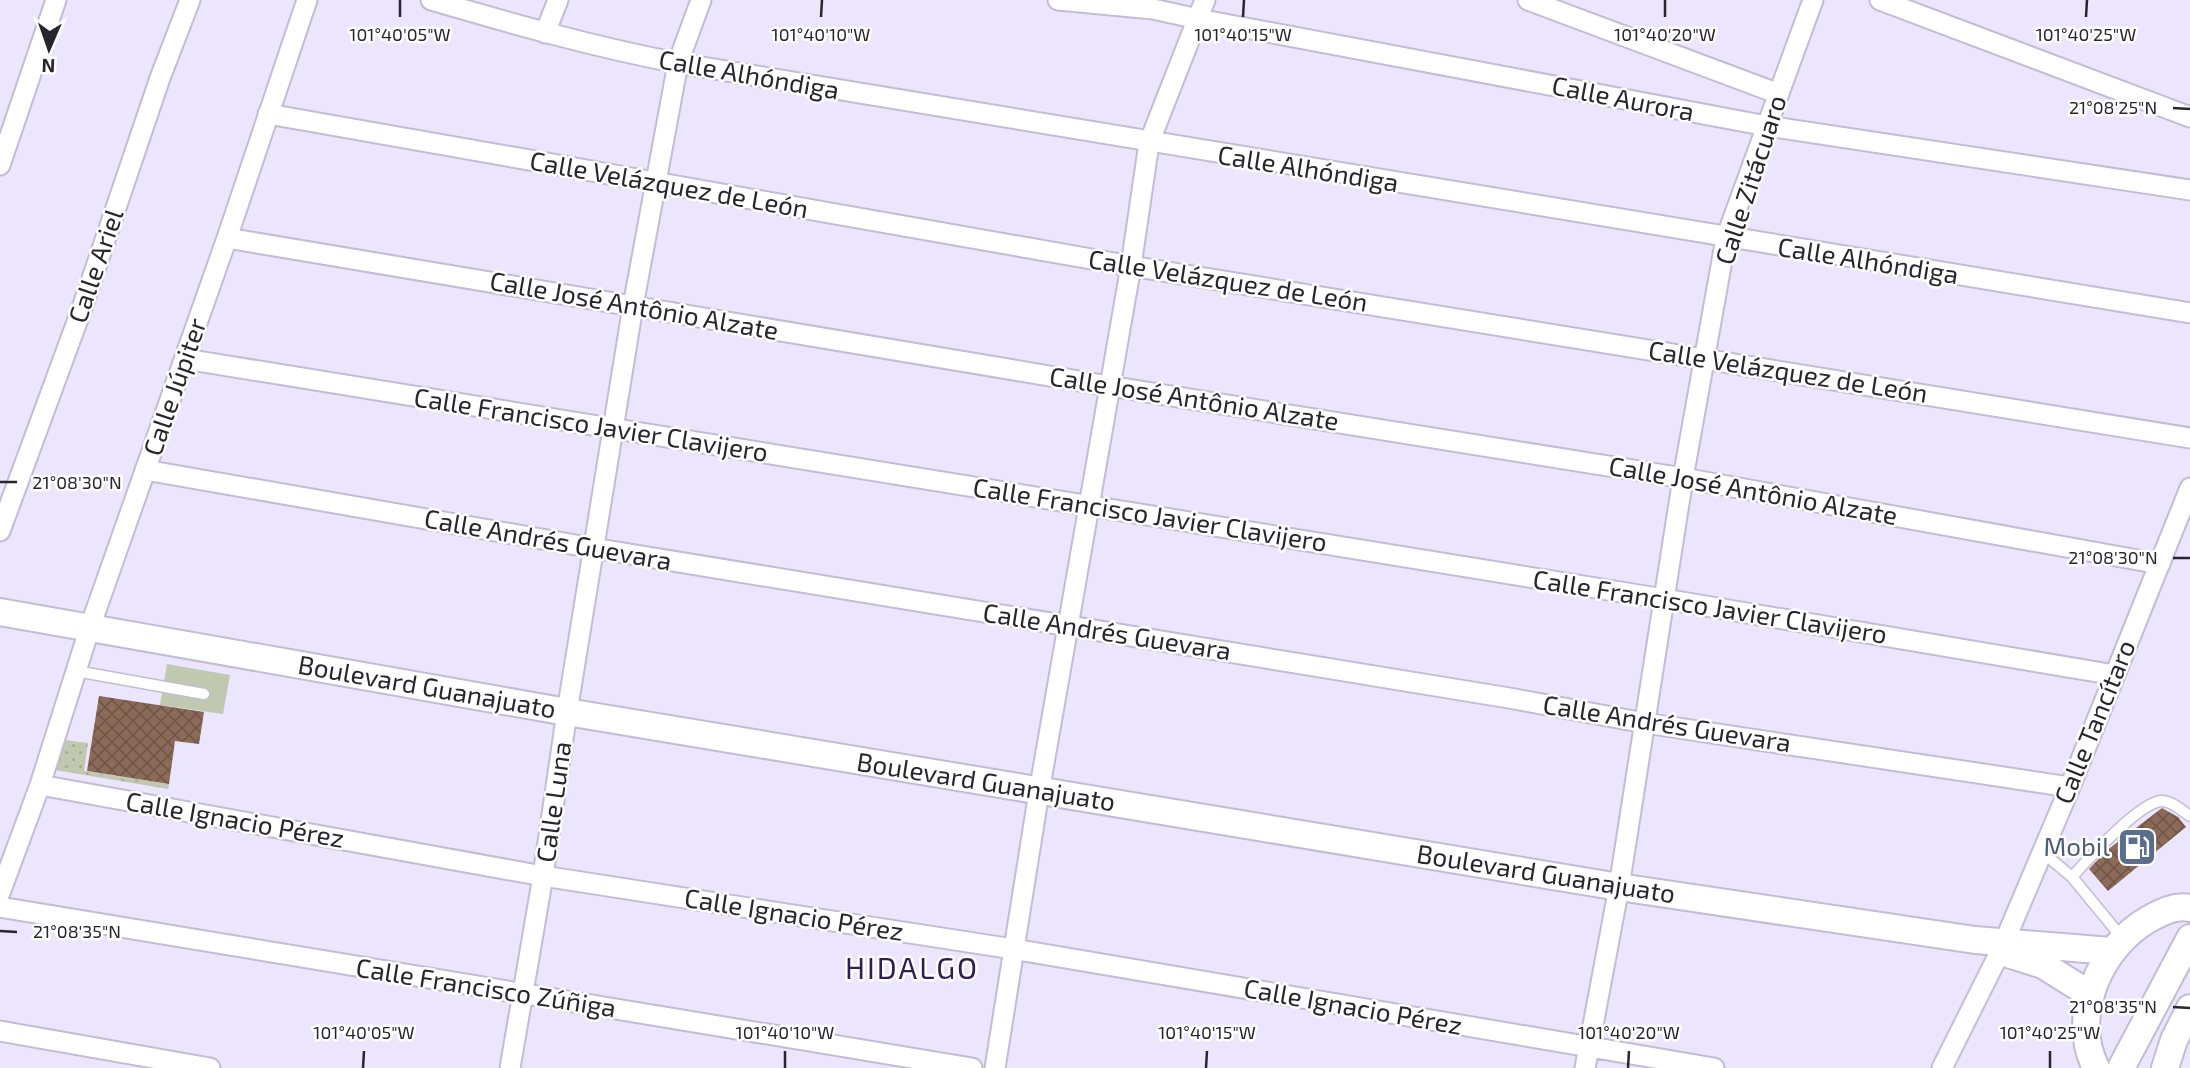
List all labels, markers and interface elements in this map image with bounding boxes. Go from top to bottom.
north arrow [14,14,84,84]
text: 101°40'05"W [349,23,451,45]
text: 101°40'10"W [772,23,870,45]
text: 101°40'15"W [1194,23,1292,45]
text: 101°40'20"W [1614,23,1716,45]
text: 101°40'25"W [2036,23,2136,45]
street label: Calle Alhóndiga [657,42,842,105]
text: N [41,55,56,78]
street label: Calle Aurora [1550,69,1697,127]
street label: Calle Zitácuaro [1708,91,1792,268]
text: 21°08'25"N [2069,96,2157,118]
street label: Calle Alhóndiga [1216,138,1401,197]
street label: Calle Velázquez de León [528,144,811,223]
street label: Calle Ariel [61,204,129,327]
street label: Calle Alhóndiga [1776,230,1961,289]
street label: Calle Velázquez de León [1086,242,1370,317]
street label: Calle José Antônio Alzate [488,264,781,345]
street label: Calle Júpiter [136,314,212,459]
street label: Calle Velázquez de León [1646,333,1930,408]
street label: Calle José Antônio Alzate [1047,359,1341,436]
street label: Calle Francisco Javier Clavijero [412,380,770,467]
street label: Calle José Antônio Alzate [1607,449,1900,530]
street label: Calle Francisco Javier Clavijero [971,470,1329,557]
text: 21°08'30"N [32,471,122,493]
street label: Calle Andrés Guevara [422,502,674,576]
text: 21°08'30"N [2068,546,2158,568]
street label: Calle Francisco Javier Clavijero [1531,562,1889,649]
street label: Calle Andrés Guevara [981,596,1233,665]
street label: Calle Tancítaro [2047,635,2141,808]
street label: Boulevard Guanajuato [296,648,559,723]
street label: Calle Andrés Guevara [1541,688,1793,757]
street label: Calle Luna [529,739,576,864]
street label: Boulevard Guanajuato [855,745,1118,816]
street label: Calle Ignacio Pérez [124,784,347,853]
fuel station icon: Mobil [2116,826,2158,868]
place label: Mobil [2043,830,2110,861]
street label: Boulevard Guanajuato [1415,837,1678,908]
street label: Calle Ignacio Pérez [683,881,906,946]
text: 21°08'35"N [33,920,121,942]
district label: HIDALGO [845,949,979,985]
street label: Calle Francisco Zúñiga [354,951,618,1022]
street label: Calle Ignacio Pérez [1242,971,1465,1040]
text: 21°08'35"N [2069,995,2157,1017]
text: 101°40'05"W [313,1021,415,1043]
text: 101°40'10"W [736,1021,834,1043]
text: 101°40'15"W [1158,1021,1256,1043]
text: 101°40'20"W [1578,1021,1680,1043]
text: 101°40'25"W [2000,1021,2100,1043]

